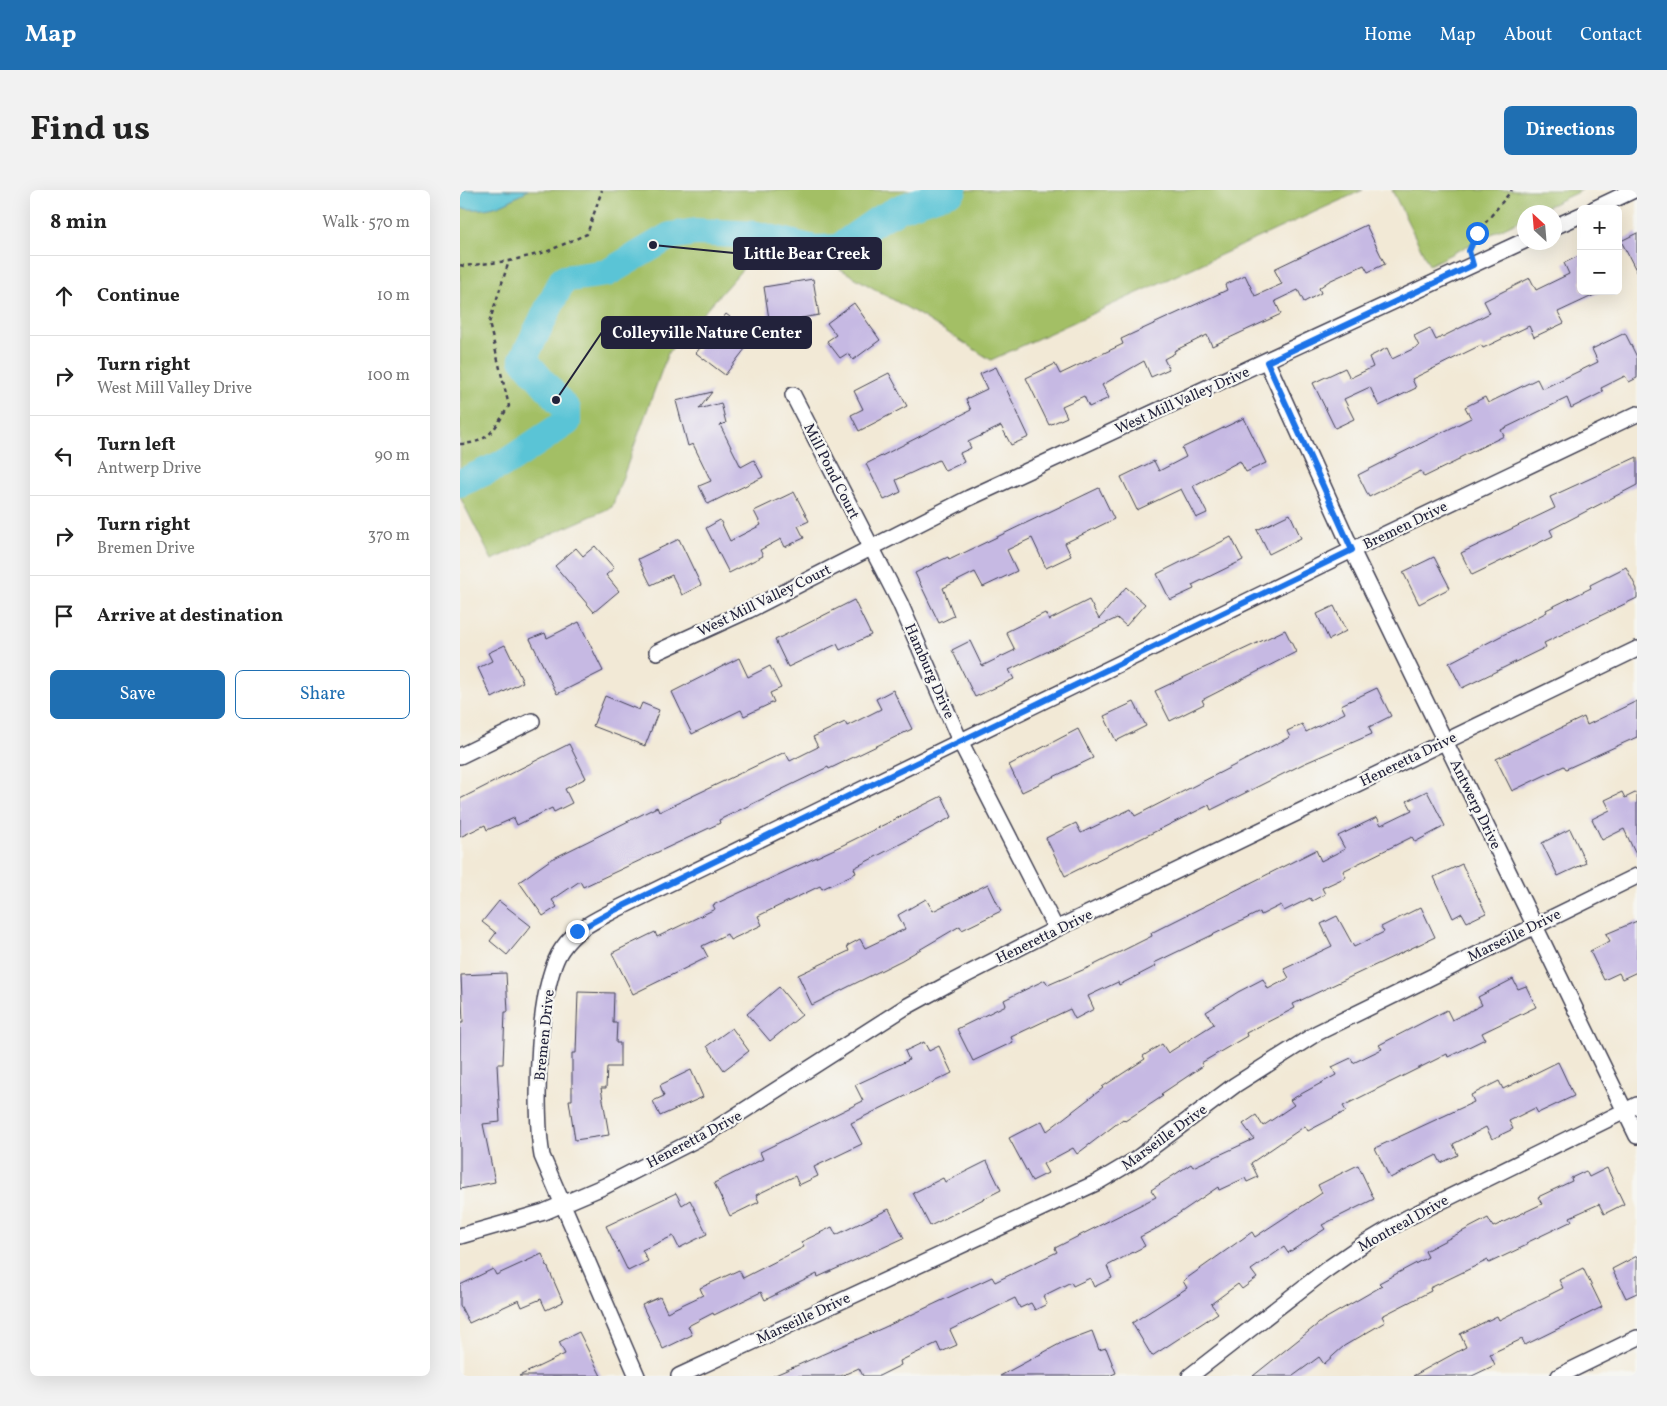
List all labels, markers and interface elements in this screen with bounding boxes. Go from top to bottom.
text: Map [25,18,76,52]
text: Home [1364,23,1412,48]
text: Map [1440,23,1476,48]
text: About [1504,23,1552,48]
text: Contact [1580,23,1642,48]
text: Find us [30,106,150,154]
button: Directions [1504,106,1637,155]
north arrow [1517,205,1562,250]
map controls [1577,205,1622,295]
button: + [1577,205,1622,250]
text: 8 min [50,208,107,237]
text: Walk · 570 m [322,212,410,234]
route start [1466,222,1489,245]
callout: Little Bear Creek [734,238,881,269]
text: Little Bear Creek [744,244,871,266]
button: − [1577,250,1622,295]
icon: ahead [50,282,78,310]
text: Continue [97,283,180,309]
text: 10 m [377,285,410,307]
callout: Colleyville Nature Center [602,317,811,348]
text: Colleyville Nature Center [612,323,802,345]
text: Turn right [97,352,190,378]
icon: right [50,362,78,390]
street label: West Mill Valley Drive [1112,362,1253,441]
text: 100 m [367,365,410,387]
text: West Mill Valley Drive [97,378,252,400]
street label: Mill Pond Court [797,420,864,523]
text: Turn left [97,432,176,458]
icon: left [50,442,78,470]
text: 90 m [374,445,410,467]
text: Antwerp Drive [97,458,201,480]
street label: Bremen Drive [1360,497,1451,556]
text: Turn right [97,512,190,538]
icon: right [50,522,78,550]
text: 370 m [368,525,410,547]
text: Bremen Drive [97,538,195,560]
street label: West Mill Valley Court [694,560,835,643]
icon: arrive [50,602,78,630]
text: Arrive at destination [97,603,283,629]
street label: Hamburg Drive [898,621,959,723]
button: Save [50,670,225,719]
button: Share [235,670,410,719]
street label: Heneretta Drive [1357,728,1461,793]
street label: Antwerp Drive [1444,756,1506,853]
street label: Heneretta Drive [993,905,1097,970]
street label: Marseille Drive [1464,905,1565,968]
route end [566,920,589,943]
street label: Bremen Drive [530,988,561,1082]
street label: Marseille Drive [1118,1100,1212,1177]
street label: Heneretta Drive [643,1106,746,1174]
street label: Montreal Drive [1355,1191,1453,1258]
street label: Marseille Drive [753,1288,854,1350]

